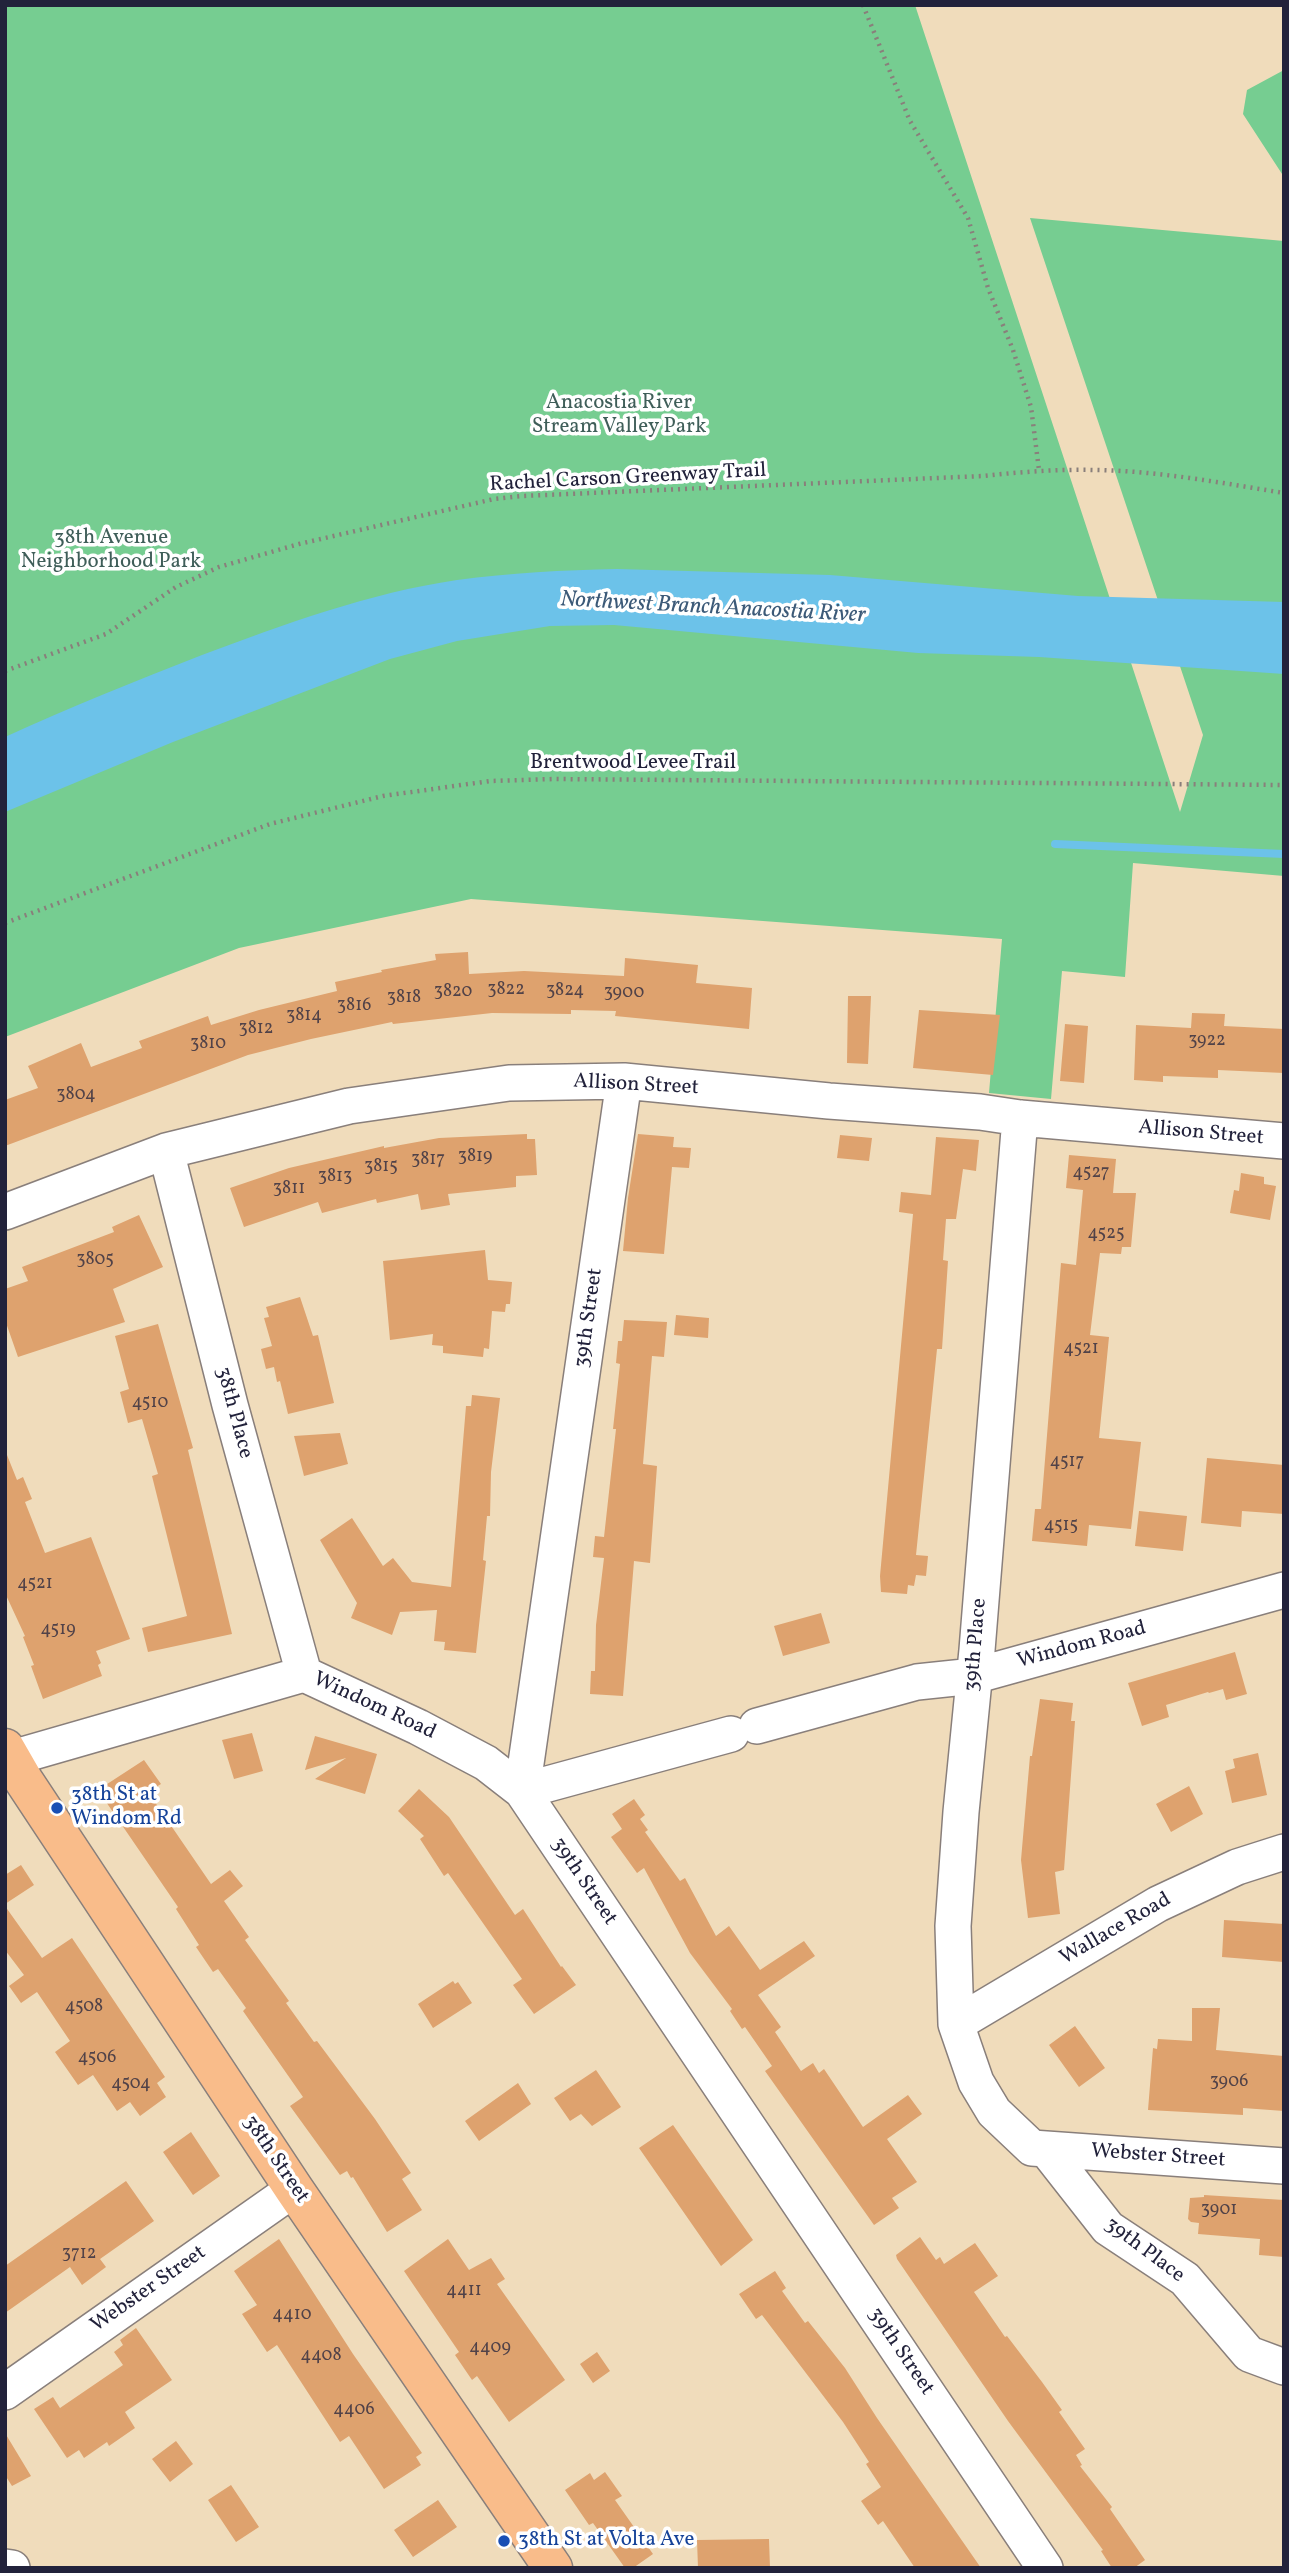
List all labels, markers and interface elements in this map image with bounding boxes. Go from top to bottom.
park label: Anacostia River Stream Valley Park [532,391,706,441]
street label: Rachel Carson Greenway Trail [489,459,767,499]
park label: 38th Avenue Neighborhood Park [21,526,201,576]
water label: Northwest Branch Anacostia River [559,587,867,631]
street label: Brentwood Levee Trail [530,751,736,777]
house number: 3822 [487,980,525,1002]
house number: 3824 [546,981,584,1003]
house number: 3820 [434,982,472,1004]
house number: 3900 [604,983,644,1005]
house number: 3818 [387,988,421,1010]
house number: 3816 [337,996,371,1018]
house number: 3814 [286,1006,322,1028]
house number: 3812 [238,1019,274,1041]
house number: 3922 [1188,1031,1226,1053]
house number: 3810 [190,1034,226,1056]
street label: Allison Street [573,1070,699,1102]
house number: 3804 [56,1085,96,1107]
street label: Allison Street [1137,1116,1265,1152]
house number: 3819 [458,1147,492,1169]
house number: 3817 [411,1150,445,1172]
house number: 3815 [364,1157,398,1179]
house number: 4527 [1073,1163,1109,1185]
house number: 3813 [318,1167,352,1189]
house number: 3811 [273,1179,305,1201]
house number: 4525 [1087,1224,1125,1246]
house number: 3805 [76,1250,114,1272]
street label: 39th Street [571,1267,609,1369]
house number: 4521 [1063,1339,1099,1361]
street label: 38th Place [209,1364,257,1462]
house number: 4510 [132,1393,168,1415]
house number: 4517 [1050,1452,1084,1474]
house number: 4515 [1044,1516,1078,1538]
house number: 4521 [17,1574,53,1596]
street label: 39th Place [960,1597,994,1693]
street label: Windom Road [1015,1617,1149,1675]
house number: 4519 [40,1620,76,1642]
street label: Windom Road [309,1668,439,1746]
place label: 38th St at Windom Rd [71,1783,182,1833]
marker: 38th St at Windom Rd [49,1800,65,1816]
street label: 39th Street [544,1833,622,1931]
street label: Wallace Road [1056,1888,1176,1972]
house number: 4508 [65,1997,103,2019]
house number: 4506 [78,2048,116,2070]
house number: 3906 [1210,2072,1248,2094]
house number: 4504 [111,2074,151,2096]
street label: 38th Street [236,2111,314,2209]
street label: Webster Street [1090,2140,1226,2174]
house number: 3901 [1201,2200,1237,2222]
street label: 39th Place [1099,2213,1189,2289]
street label: Webster Street [86,2241,212,2339]
house number: 3712 [62,2244,96,2266]
house number: 4411 [446,2281,482,2303]
street label: 39th Street [861,2303,939,2401]
house number: 4410 [272,2305,312,2327]
house number: 4409 [469,2338,511,2360]
house number: 4408 [300,2346,342,2368]
house number: 4406 [333,2400,375,2422]
place label: 38th St at Volta Ave [518,2528,694,2554]
marker: 38th St at Volta Ave [496,2533,512,2549]

